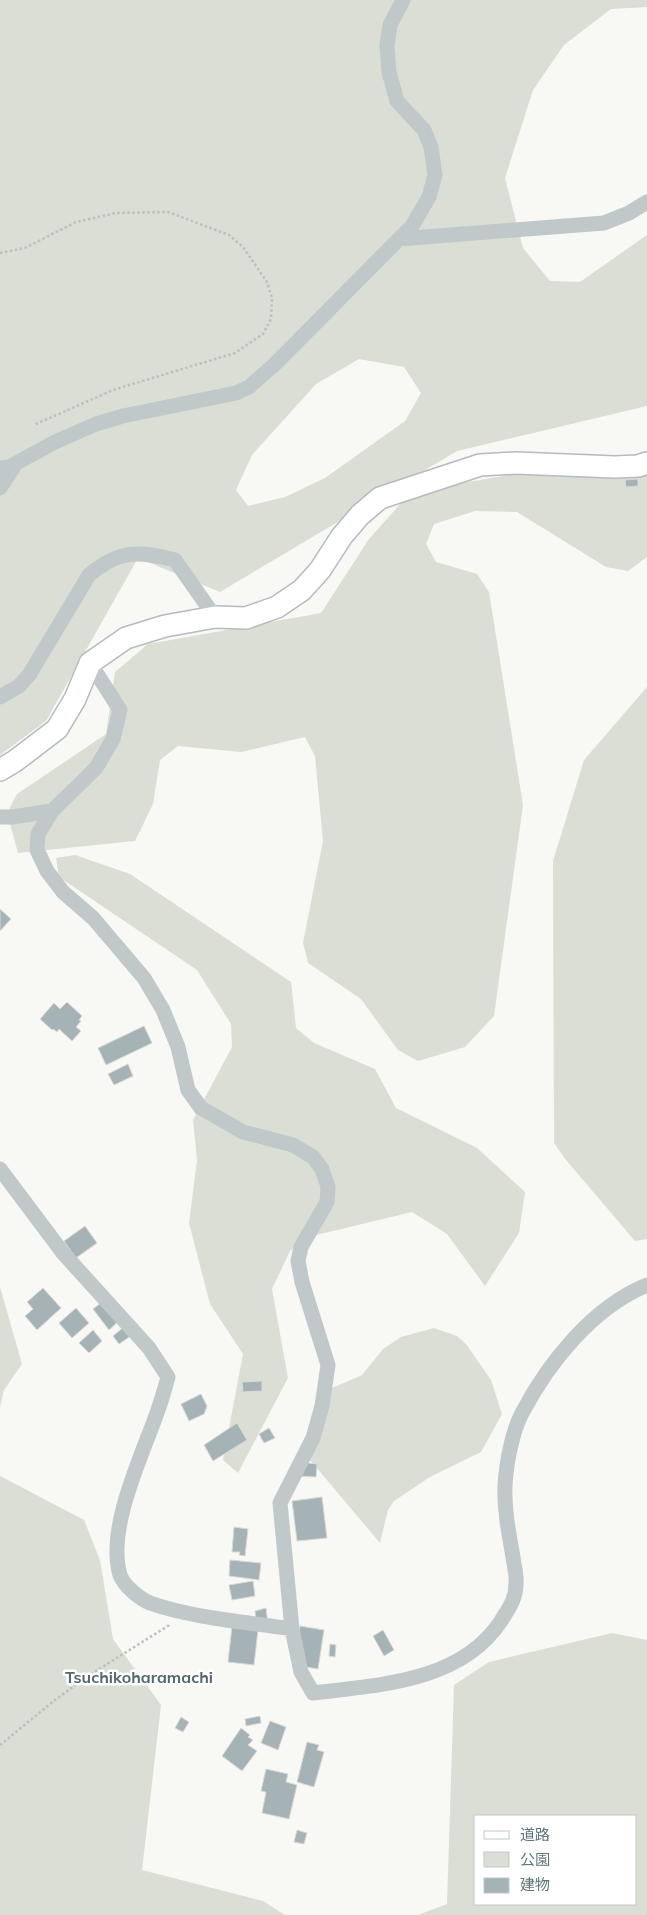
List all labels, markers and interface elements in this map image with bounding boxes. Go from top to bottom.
district label: Tsuchikoharamachi [65,1667,213,1687]
legend [474,1815,637,1905]
text: 道路 [520,1825,550,1844]
text: 公園 [520,1850,550,1869]
text: 建物 [520,1875,550,1894]

